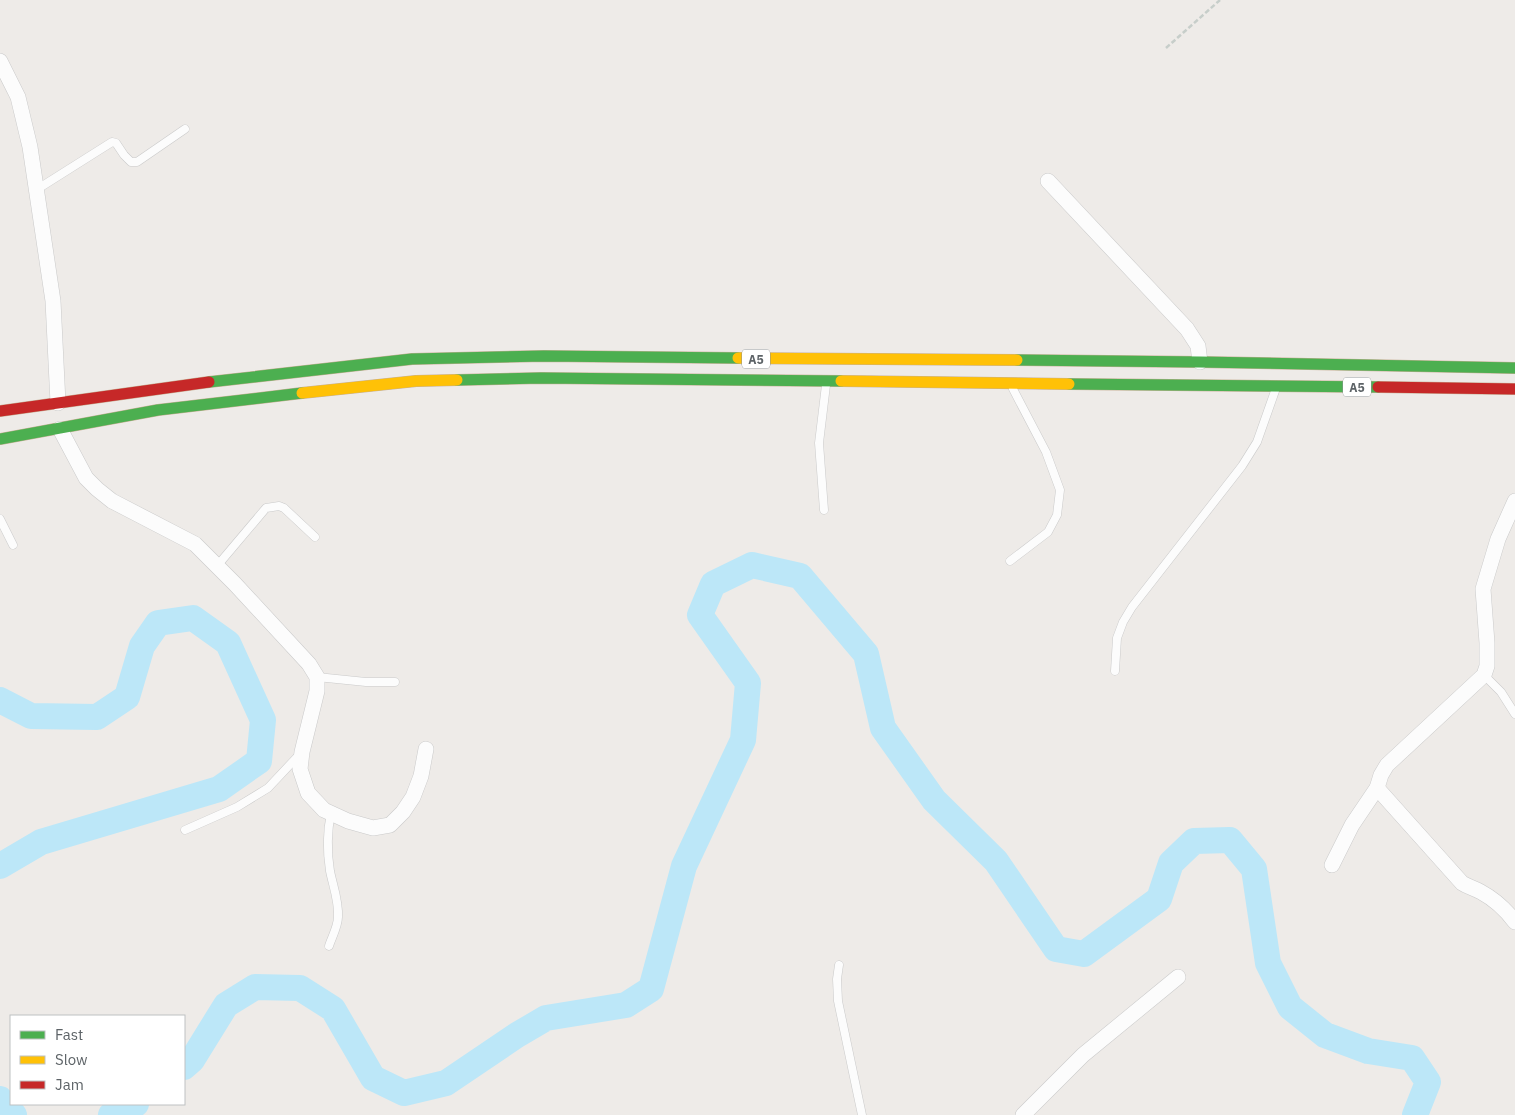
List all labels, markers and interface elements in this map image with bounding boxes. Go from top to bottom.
road number: A5 [742,349,770,368]
road number: A5 [1343,378,1371,397]
legend [10,1015,185,1105]
text: Fast [55,1025,83,1044]
text: Slow [55,1050,88,1069]
text: Jam [55,1075,84,1094]

